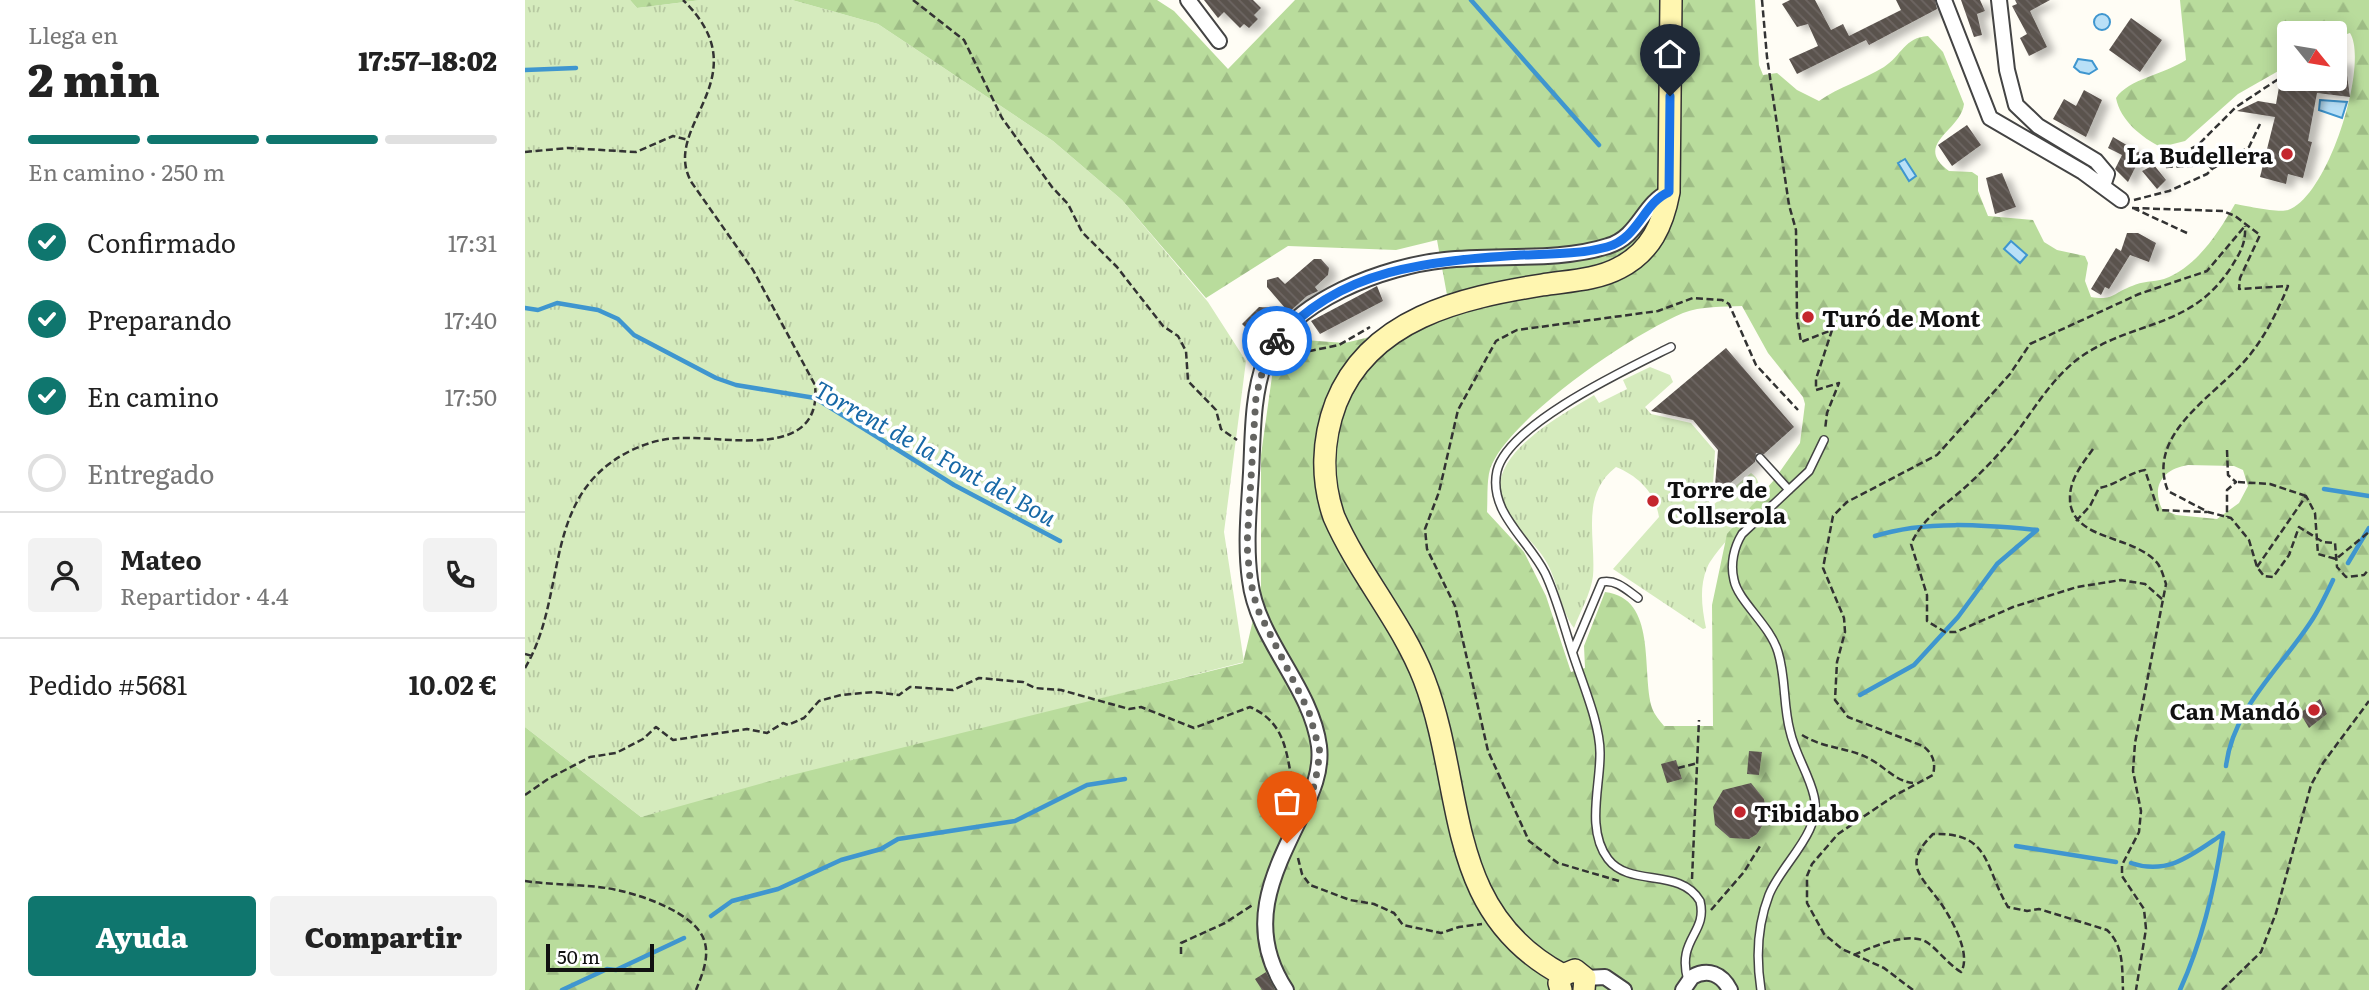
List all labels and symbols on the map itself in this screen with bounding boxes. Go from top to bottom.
north arrow [2277,21,2347,91]
pin [1640,24,1700,96]
place label: La Budellera [2126,137,2274,171]
marker: La Budellera [2279,146,2295,162]
place label: Turó de Mont [1822,300,1980,334]
courier [1242,306,1312,376]
marker: Turó de Mont [1800,309,1816,325]
water label: Torrent de la Font del Bou [809,371,1064,534]
place label: Torre de Collserola [1667,471,1787,531]
marker: Torre de Collserola [1645,493,1661,509]
place label: Can Mandó [2169,693,2300,727]
marker: Can Mandó [2306,702,2322,718]
pin [1257,771,1317,843]
place label: Tibidabo [1754,795,1859,829]
marker: Tibidabo [1732,804,1748,820]
scale bar [546,941,655,973]

